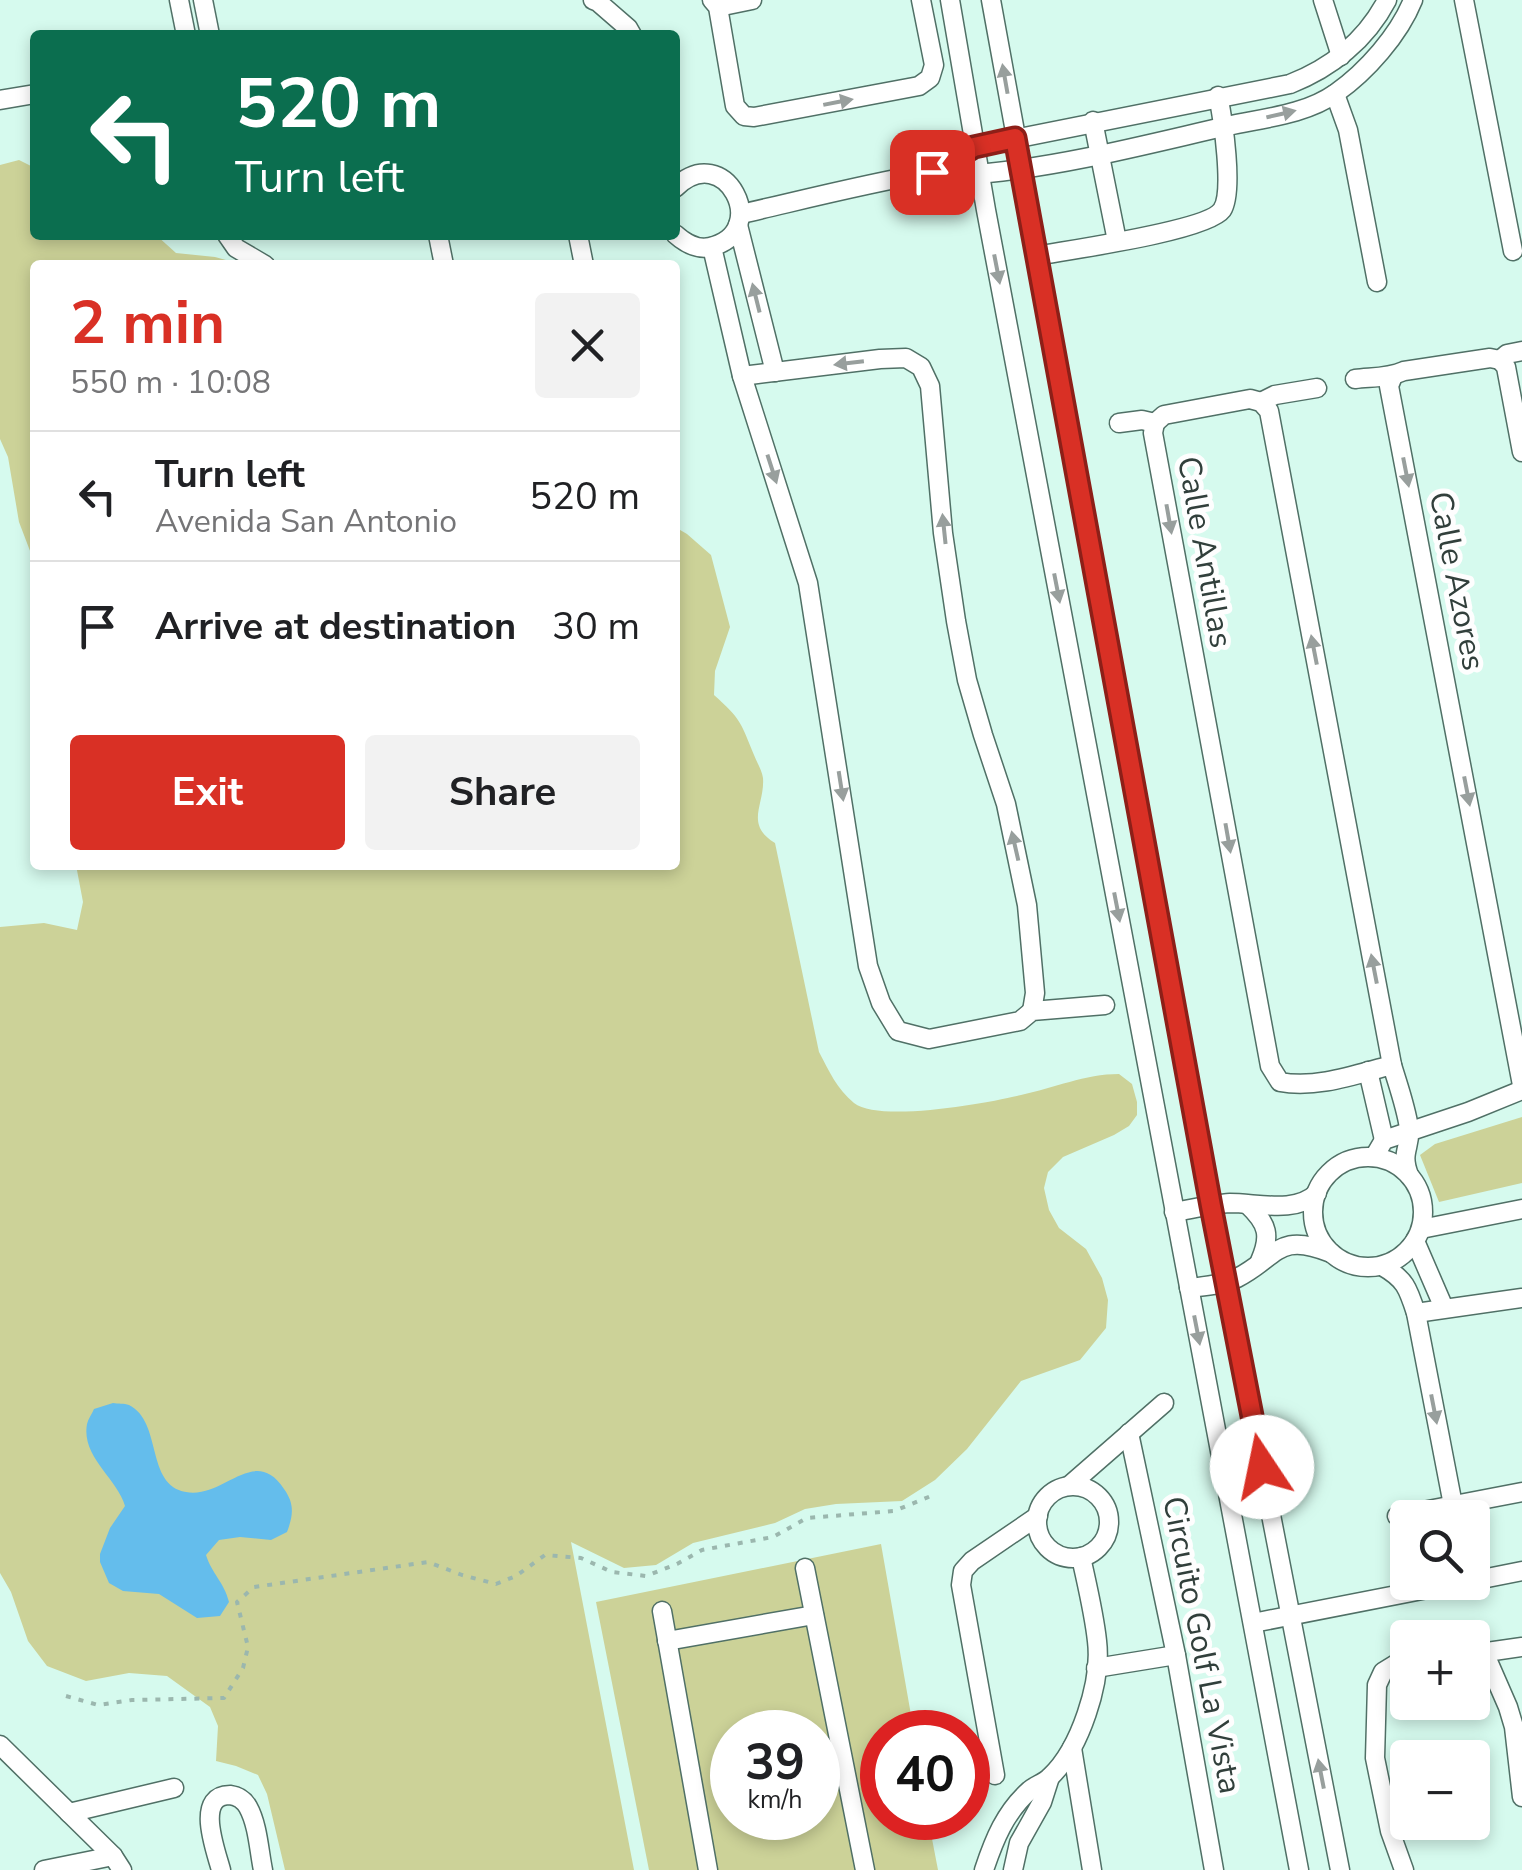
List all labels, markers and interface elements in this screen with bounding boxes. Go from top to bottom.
text: 520 m [235,56,441,152]
one-way arrow [997,62,1012,94]
icon: left [70,70,200,200]
one-way arrow [823,93,854,109]
one-way arrow [1266,106,1297,121]
pin [890,130,975,215]
icon: arrive [905,145,960,200]
text: Turn left [235,147,404,208]
one-way arrow [989,253,1005,284]
text: 2 min [70,282,225,364]
one-way arrow [748,282,763,313]
button: close [535,293,640,398]
one-way arrow [832,355,864,371]
text: 550 m · 10:08 [70,361,271,404]
text: Turn left [155,449,305,500]
street label: Calle Antillas [1167,453,1243,651]
one-way arrow [765,455,780,485]
one-way arrow [1399,456,1414,488]
icon: left [70,469,125,524]
text: 520 m [529,471,640,522]
street label: Calle Azores [1419,488,1495,674]
text: Avenida San Antonio [155,500,457,543]
one-way arrow [1162,503,1177,535]
one-way arrow [935,513,951,545]
one-way arrow [1049,573,1065,604]
icon: arrive [70,599,125,654]
text: Arrive at destination [155,601,516,652]
text: 30 m [552,601,640,652]
one-way arrow [1306,634,1321,665]
button: Exit [70,735,345,850]
button: Share [365,735,640,850]
one-way arrow [833,771,849,802]
one-way arrow [1459,776,1475,807]
one-way arrow [1220,823,1236,854]
one-way arrow [1007,830,1022,861]
one-way arrow [1109,892,1125,923]
one-way arrow [1366,953,1382,984]
one-way arrow [1190,1315,1205,1346]
one-way arrow [1427,1393,1443,1424]
position arrow [1210,1415,1314,1519]
street label: Circuito Golf La Vista [1152,1493,1252,1797]
map controls [1390,1500,1490,1840]
button: search [1390,1500,1490,1600]
button: + [1390,1620,1490,1720]
speed limit sign: 40 [860,1710,990,1840]
text: 39 [745,1728,805,1797]
button: − [1390,1740,1490,1840]
one-way arrow [1313,1758,1329,1789]
text: km/h [747,1783,803,1817]

